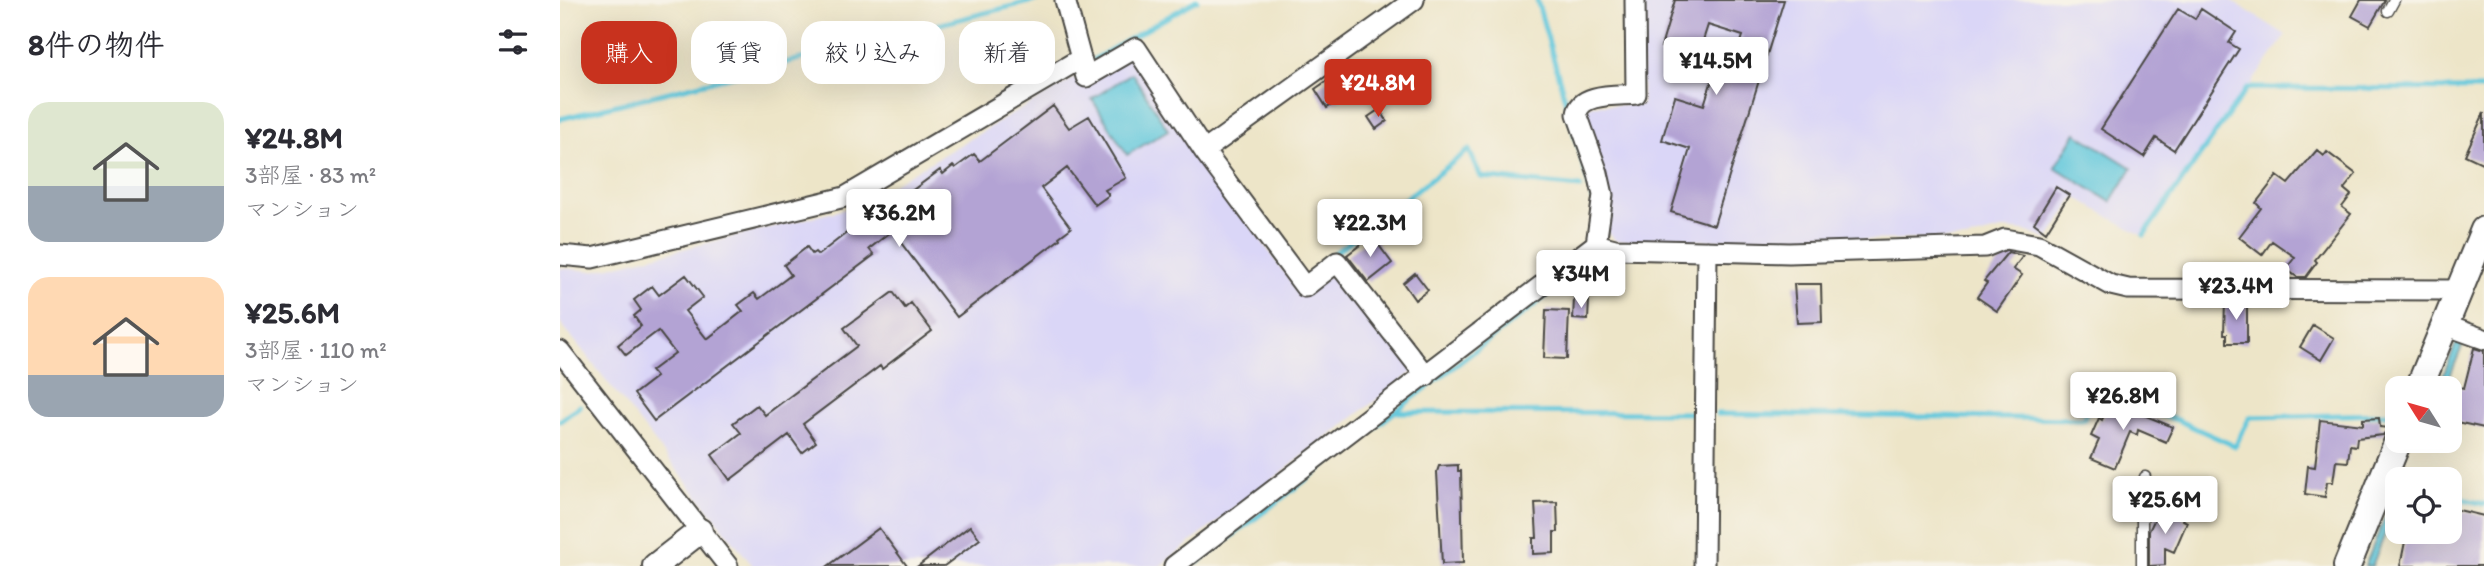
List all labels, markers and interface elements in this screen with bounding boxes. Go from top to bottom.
chip: 購入 [581,21,677,84]
chip: 賃貸 [691,21,787,84]
chip: 絞り込み [801,21,945,84]
chip: 新着 [959,21,1055,84]
icon: filters [494,23,532,61]
text: 8件の物件 [28,26,164,63]
pin: ¥14.5M [1659,38,1773,97]
text: ¥14.5M [1679,46,1753,74]
pin: ¥24.8M [1321,60,1435,119]
text: ¥24.8M [1340,68,1416,96]
text: ¥24.8M [245,119,343,156]
icon: home [84,130,168,214]
text: 3部屋 · 83 m² [245,161,376,189]
pin: ¥36.2M [842,190,956,249]
text: マンション [245,195,359,223]
text: ¥36.2M [862,198,936,226]
pin: ¥22.3M [1313,200,1427,259]
text: ¥22.3M [1333,208,1407,236]
pin: ¥34M [1540,250,1622,310]
text: ¥34M [1552,259,1610,287]
pin: ¥23.4M [2179,262,2293,322]
text: ¥23.4M [2198,271,2274,299]
text: ¥25.6M [245,294,340,331]
icon: home [84,305,168,389]
text: 3部屋 · 110 m² [245,336,387,364]
text: マンション [245,370,359,398]
pin: ¥26.8M [2066,372,2180,432]
north arrow [2385,376,2462,453]
map controls [2385,376,2462,544]
text: ¥26.8M [2086,381,2160,409]
button: locate [2385,467,2462,544]
pin: ¥25.6M [2108,476,2222,536]
text: ¥25.6M [2129,485,2201,513]

